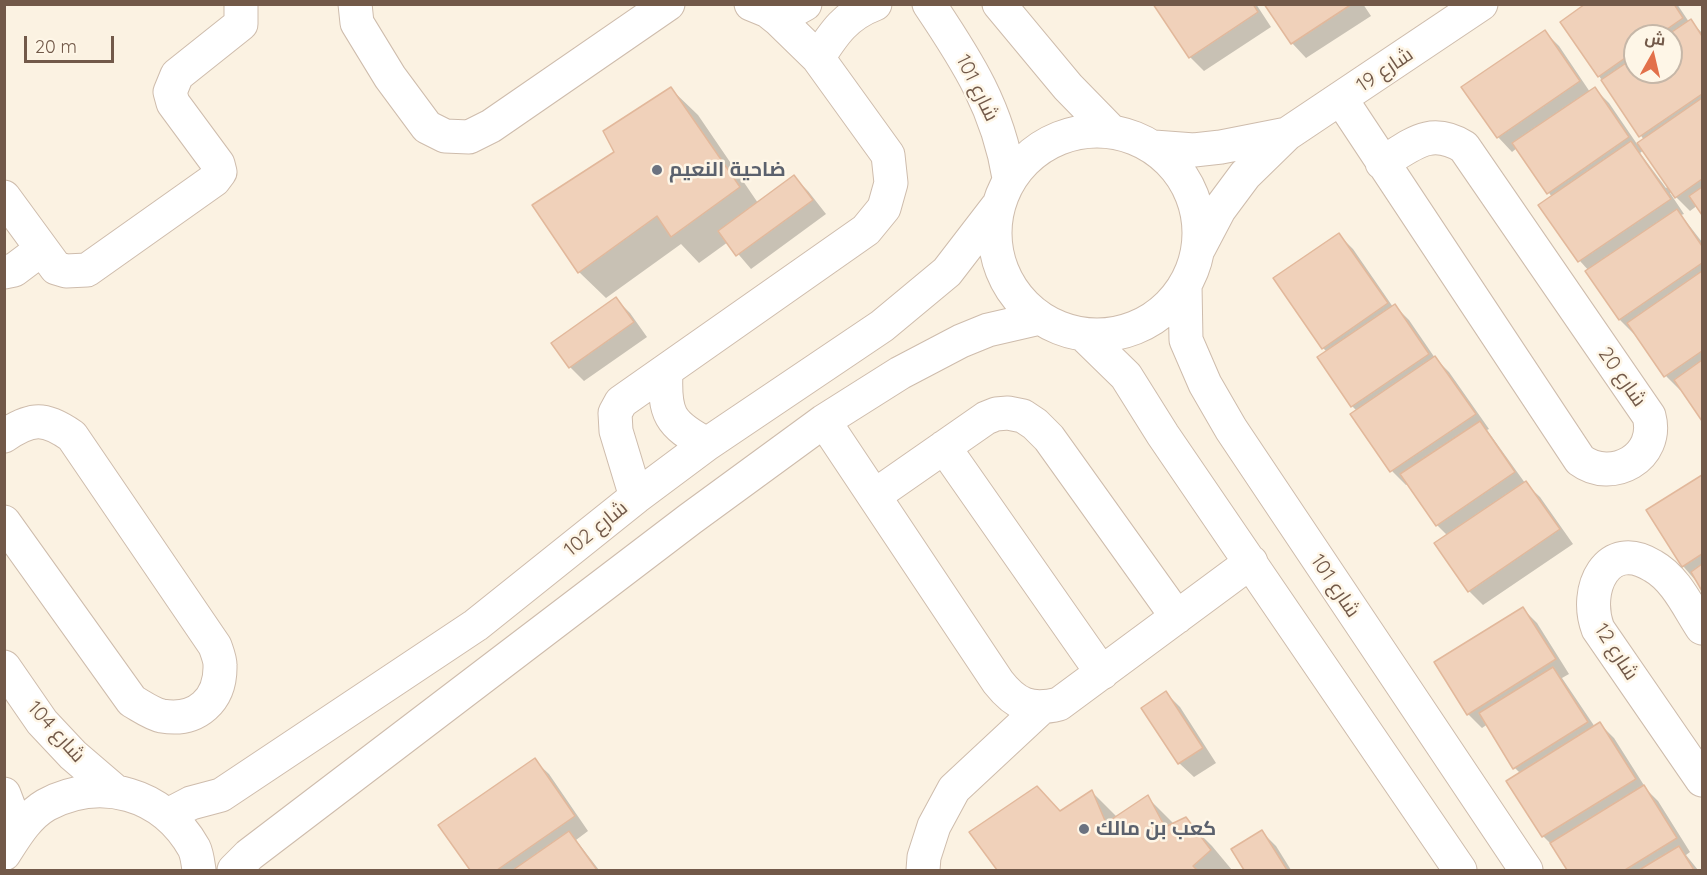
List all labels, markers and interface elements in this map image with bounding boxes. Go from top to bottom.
scale bar [27,24,117,62]
north arrow [1623,24,1683,84]
text: ش [1644,27,1667,49]
text: 20 m [35,35,77,58]
street label: شارع 19 [1352,43,1418,97]
street label: شارع 101 [951,51,1003,125]
place label: ضاحية النعيم [669,158,786,182]
marker: ضاحية النعيم [650,163,664,177]
street label: شارع 20 [1593,343,1651,411]
street label: شارع 102 [559,496,633,562]
street label: شارع 101 [1305,550,1365,622]
street label: شارع 12 [1589,619,1643,685]
street label: شارع 104 [22,696,90,768]
place label: كعب بن مالك [1096,817,1216,841]
marker: كعب بن مالك [1077,822,1091,836]

